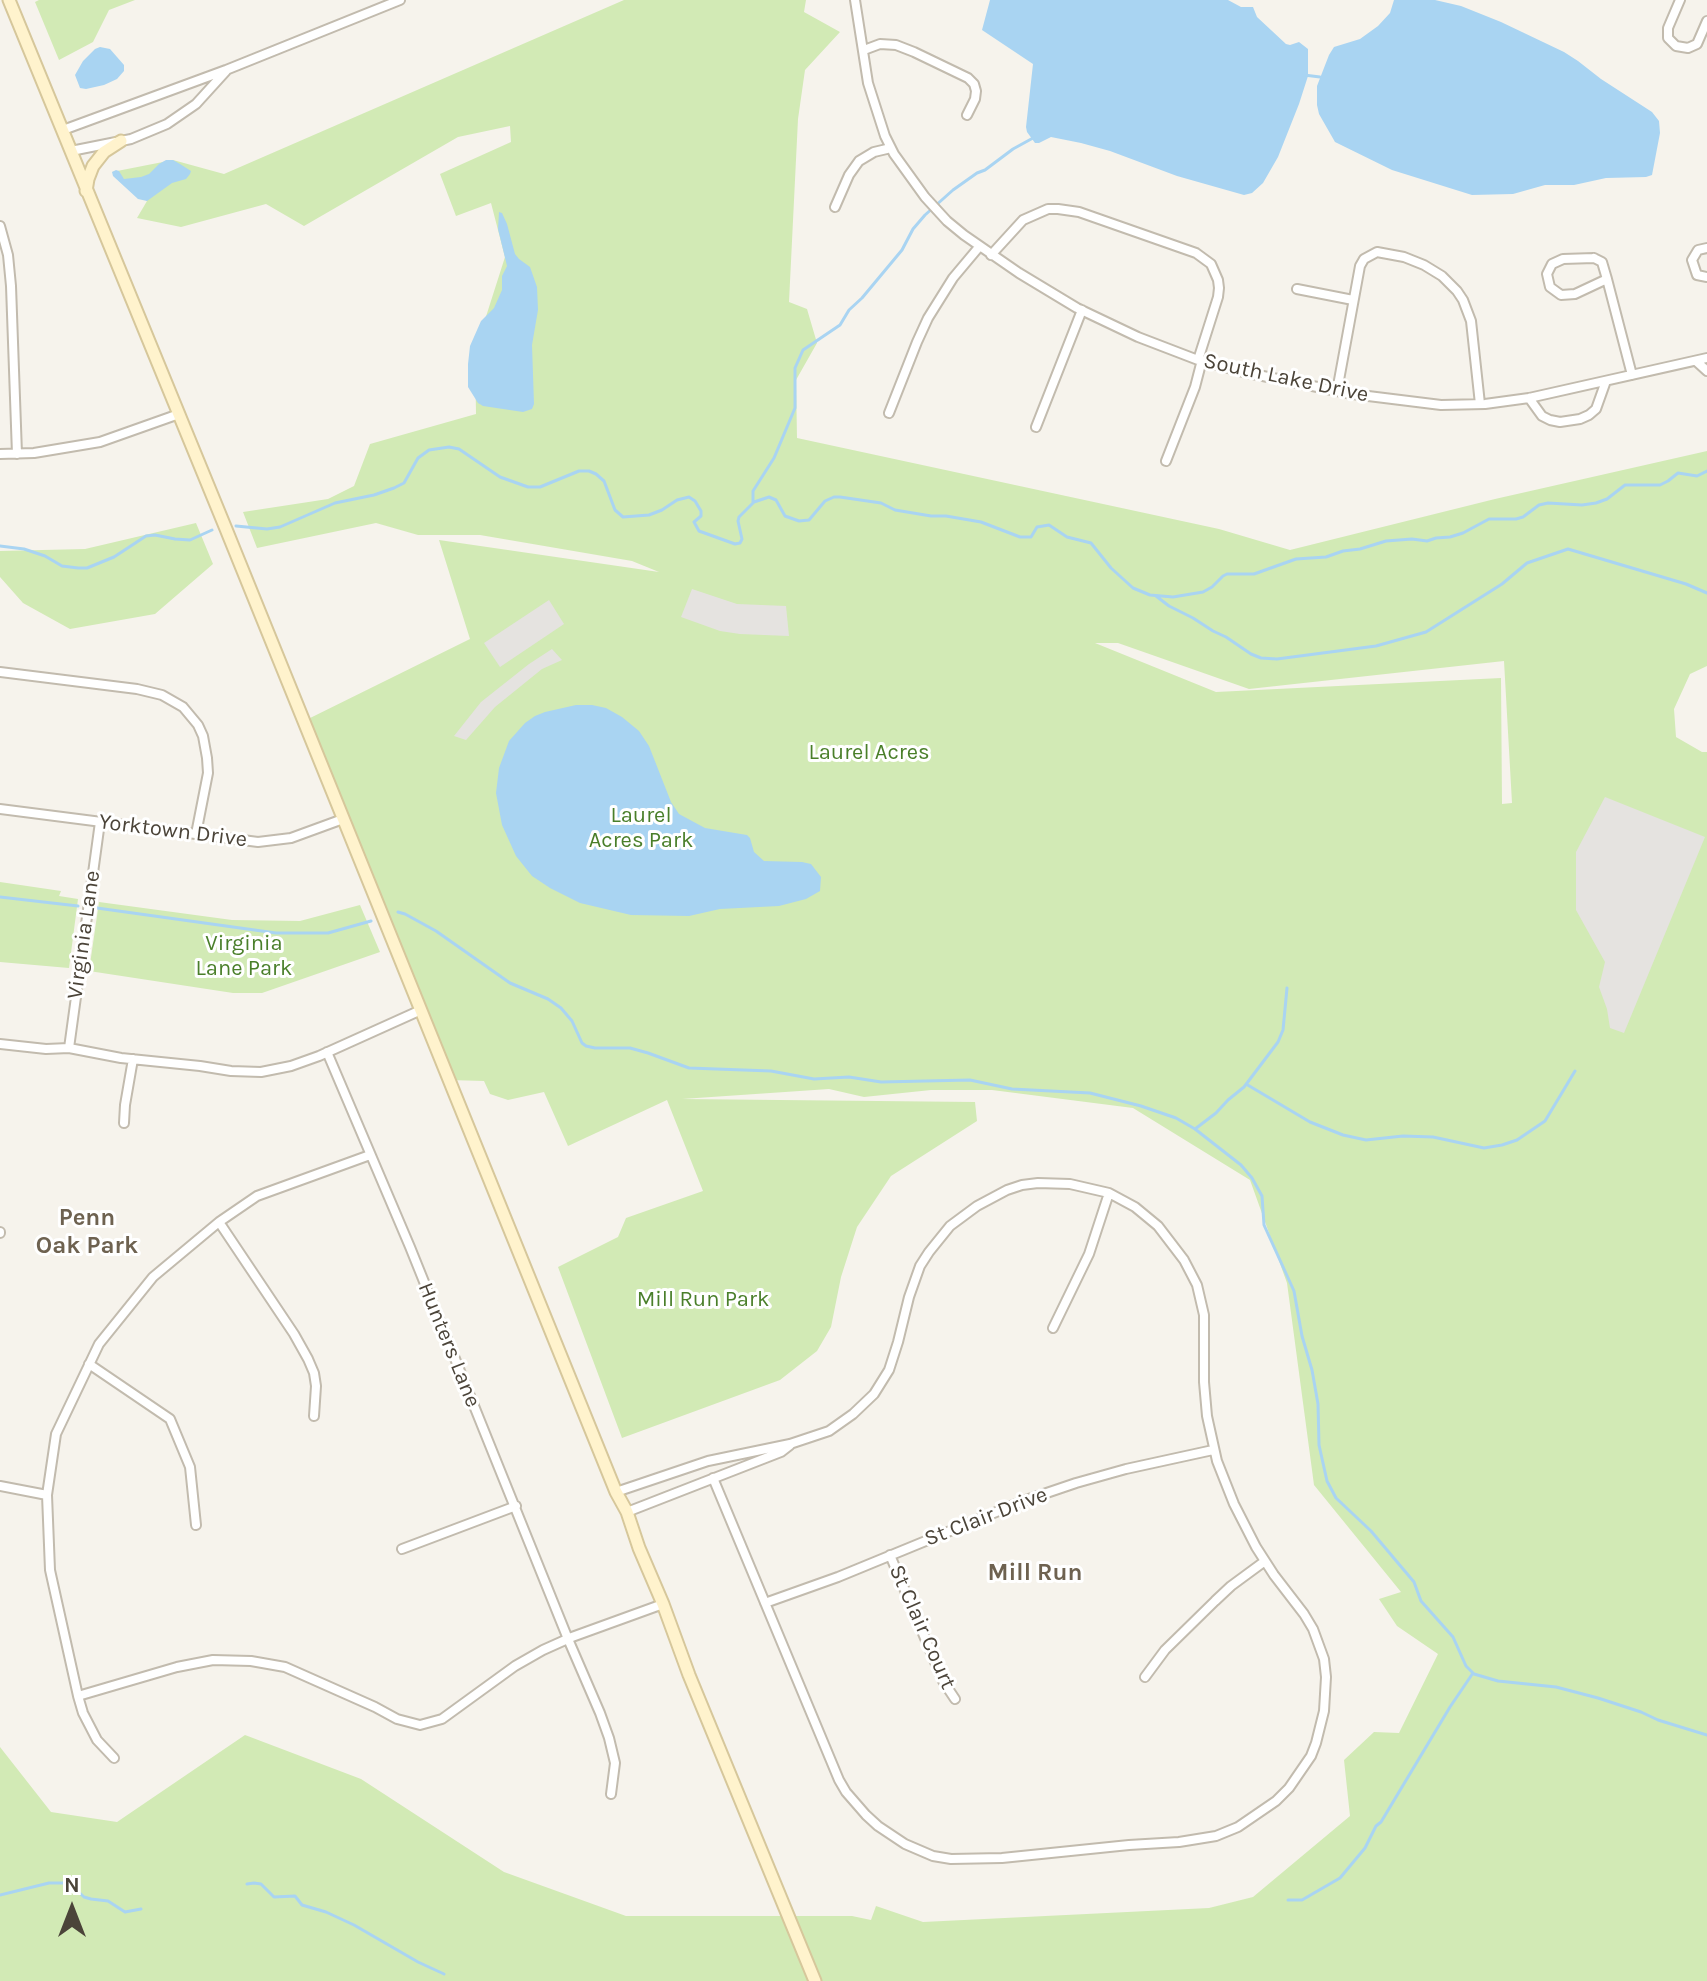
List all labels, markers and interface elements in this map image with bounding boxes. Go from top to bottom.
street label: South Lake Drive [1201,348,1371,408]
park label: Laurel Acres [808,740,930,766]
park label: Laurel Acres Park [589,803,693,854]
street label: Yorktown Drive [97,809,249,853]
street label: Virginia Lane [62,869,106,1001]
park label: Virginia Lane Park [196,931,292,982]
district label: Penn Oak Park [36,1204,138,1260]
street label: Hunters Lane [412,1279,486,1411]
park label: Mill Run Park [637,1287,769,1313]
street label: St Clair Drive [921,1481,1051,1553]
district label: Mill Run [988,1559,1082,1587]
street label: St Clair Court [883,1561,961,1693]
north arrow [32,1869,112,1949]
text: N [64,1872,80,1898]

